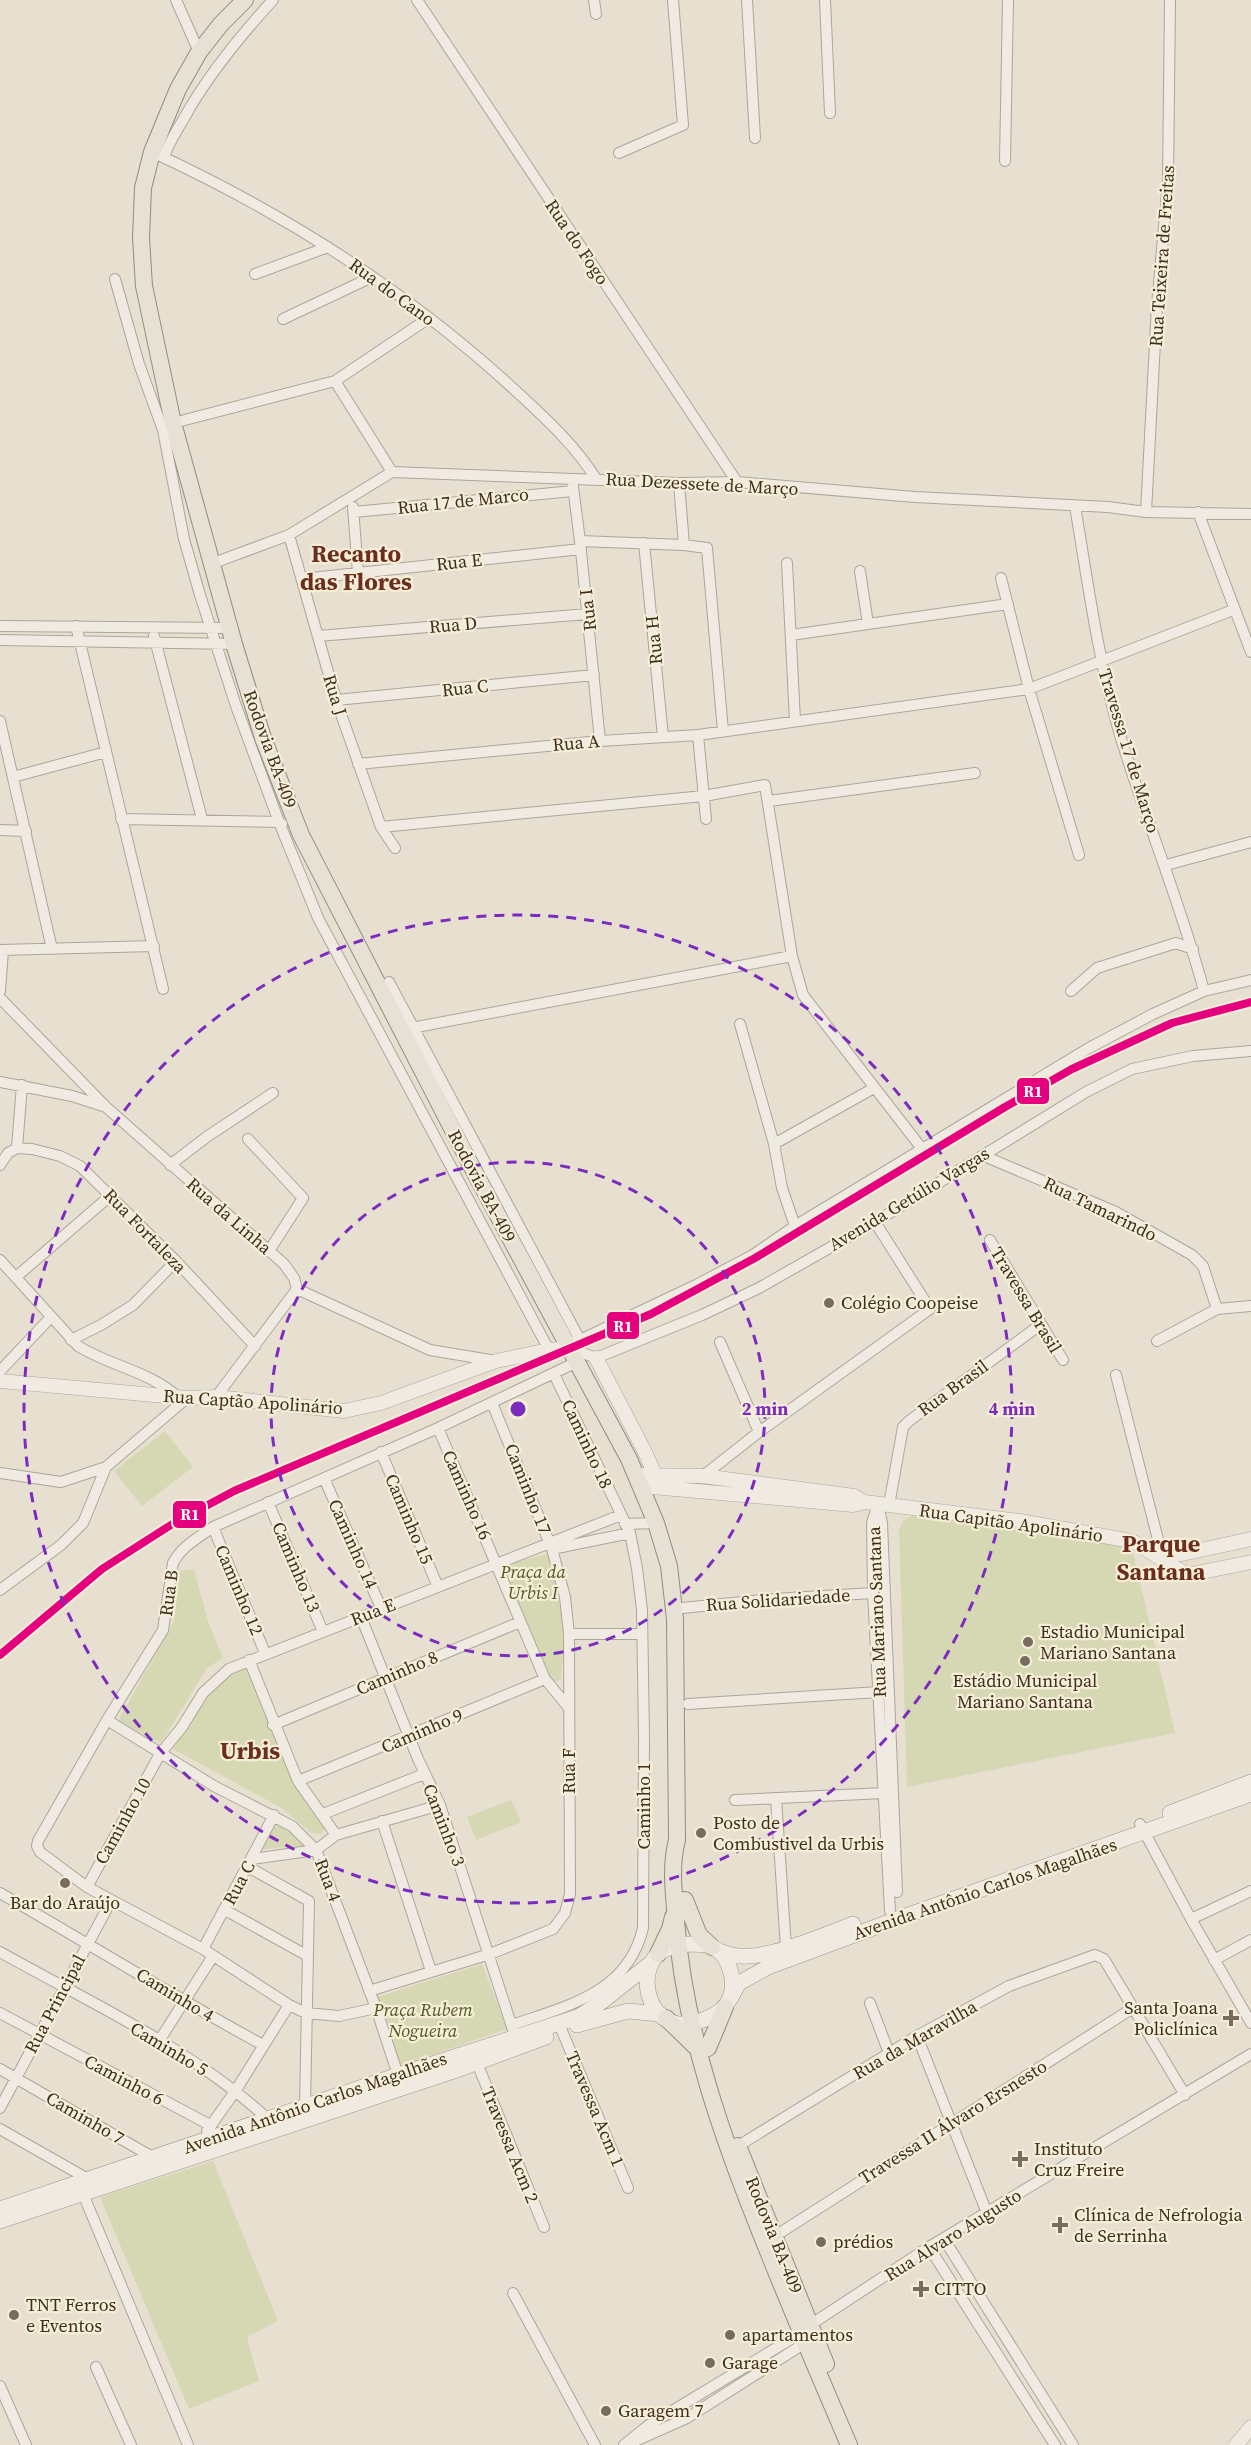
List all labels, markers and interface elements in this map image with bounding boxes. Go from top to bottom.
street label: Rua Teixeira de Freitas [1143,164,1180,348]
street label: Rua do Fogo [540,194,615,290]
street label: Rua do Cano [344,252,441,331]
street label: Rua Dezessete de Março [605,466,799,501]
street label: Rua 17 de Marco [396,481,530,520]
district label: Recanto das Flores [300,537,412,598]
street label: Rua E [435,547,483,576]
street label: Rua I [573,588,602,632]
street label: Rua D [428,610,478,639]
street label: Rua H [639,614,668,666]
street label: Travessa 17 de Março [1093,666,1166,836]
street label: Rua J [317,671,354,719]
street label: Rua C [440,673,489,702]
street label: Rodovia BA-409 [237,686,303,811]
street label: Rua A [551,728,601,757]
line badge: R1 [1016,1077,1050,1105]
text: R1 [1023,1080,1043,1102]
street label: Rodovia BA-409 [442,1125,523,1246]
street label: Avenida Getúlio Vargas [824,1140,994,1257]
street label: Rua Tamarindo [1039,1170,1161,1247]
street label: Rua da Linha [181,1172,278,1260]
street label: Rua Fortaleza [98,1182,193,1279]
street label: Travessa Brasil [985,1242,1068,1358]
place label: Colégio Coopeise [841,1290,978,1315]
marker: Colégio Coopeise [822,1296,836,1310]
line badge: R1 [606,1311,640,1340]
text: R1 [613,1315,633,1337]
street label: Rua Brasil [912,1353,993,1422]
street label: Rua Captão Apolinário [162,1383,344,1420]
street label: Caminho 18 [556,1395,619,1492]
text: 2 min [742,1396,788,1421]
text: 4 min [989,1396,1035,1421]
centre of rings [508,1399,528,1419]
street label: Caminho 17 [499,1440,558,1538]
street label: Caminho 16 [437,1446,498,1544]
street label: Caminho 15 [379,1470,440,1568]
street label: Caminho 14 [323,1495,384,1593]
street label: Rua Capitão Apolinário [917,1497,1105,1548]
line badge: R1 [172,1500,207,1529]
text: R1 [180,1503,200,1525]
street label: Caminho 13 [266,1518,327,1616]
street label: Rua Mariano Santana [861,1525,892,1698]
district label: Parque Santana [1116,1527,1206,1588]
street label: Caminho 12 [209,1541,270,1639]
park label: Praça da Urbis I [499,1559,566,1605]
street label: Rua B [153,1568,184,1618]
street label: Rua Solidariedade [705,1582,851,1617]
street label: Rua E [347,1592,399,1631]
place label: Estadio Municipal Mariano Santana [1040,1619,1185,1665]
marker: Estadio Municipal Mariano Santana [1021,1635,1035,1649]
street label: Caminho 8 [352,1644,442,1701]
marker: Estádio Municipal Mariano Santana [1018,1654,1032,1668]
place label: Estádio Municipal Mariano Santana [953,1668,1097,1714]
street label: Caminho 9 [377,1702,467,1759]
district label: Urbis [220,1734,280,1767]
street label: Rua F [556,1748,581,1794]
street label: Caminho 1 [631,1763,656,1849]
street label: Caminho 10 [88,1773,157,1869]
street label: Caminho 3 [417,1780,472,1870]
place label: Posto de Combustivel da Urbis [713,1810,884,1856]
marker: Posto de Combustivel da Urbis [694,1826,708,1840]
street label: Avenida Antônio Carlos Magalhães [849,1831,1120,1946]
street label: Rua 4 [309,1855,348,1905]
street label: Rua C [217,1856,261,1909]
marker: Bar do Araújo [58,1876,72,1890]
place label: Bar do Araújo [10,1890,120,1915]
street label: Rua Principal [18,1950,91,2058]
street label: Caminho 4 [132,1961,219,2028]
street label: Rua da Maravilha [848,1993,982,2085]
place label: Santa Joana Policlínica [1124,1995,1219,2041]
park label: Praça Rubem Nogueira [372,1997,473,2043]
marker: Santa Joana Policlínica [1222,2009,1240,2027]
street label: Caminho 5 [126,2015,213,2082]
street label: Avenida Antônio Carlos Magalhães [179,2045,450,2160]
street label: Travessa Acm 1 [560,2047,631,2170]
street label: Caminho 6 [80,2048,168,2111]
street label: Travessa II Álvaro Ersnesto [854,2053,1052,2190]
street label: Travessa Acm 2 [476,2083,545,2207]
street label: Caminho 7 [41,2085,129,2150]
place label: Instituto Cruz Freire [1034,2136,1125,2182]
marker: Instituto Cruz Freire [1011,2150,1029,2168]
street label: Rodovia BA-409 [740,2173,809,2297]
street label: Rua Alvaro Augusto [879,2182,1026,2287]
place label: Clínica de Nefrologia de Serrinha [1074,2202,1244,2248]
marker: Clínica de Nefrologia de Serrinha [1051,2216,1069,2234]
place label: prédios [833,2229,894,2254]
marker: prédios [814,2235,828,2249]
place label: CITTO [934,2276,987,2301]
marker: CITTO [912,2280,930,2298]
place label: TNT Ferros e Eventos [26,2292,117,2338]
marker: TNT Ferros e Eventos [7,2308,21,2322]
place label: apartamentos [742,2322,853,2347]
marker: apartamentos [723,2328,737,2342]
place label: Garage [722,2350,778,2375]
marker: Garage [703,2356,717,2370]
place label: Garagem 7 [618,2398,703,2423]
marker: Garagem 7 [599,2404,613,2418]

